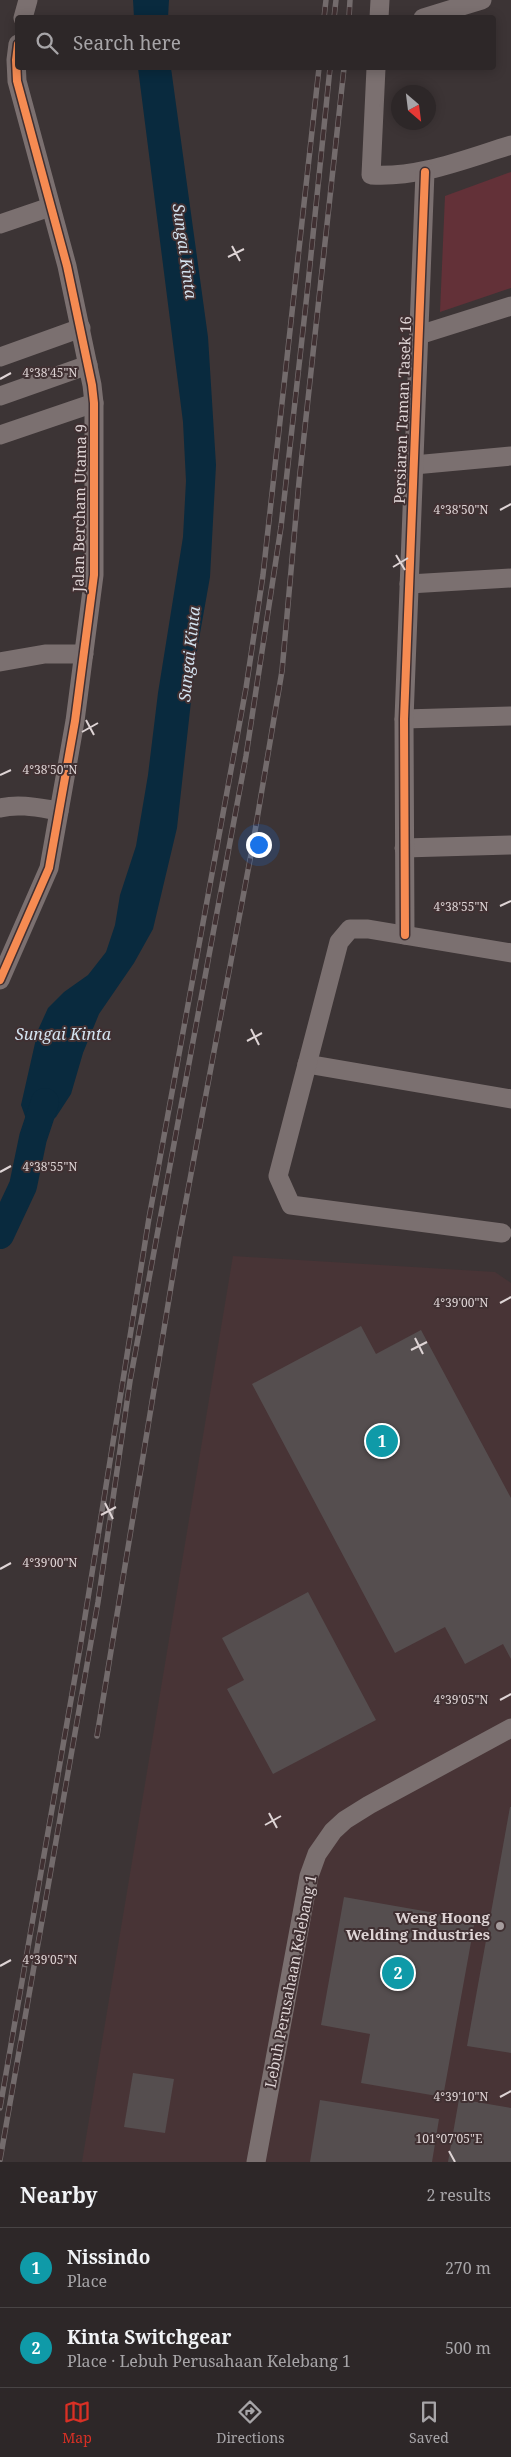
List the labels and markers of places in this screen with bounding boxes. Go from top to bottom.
pin: 1 [366,1422,398,1460]
place label: Weng Hoong Welding Industries [346,1907,491,1944]
marker: Weng Hoong Welding Industries [494,1920,506,1932]
pin: 2 [382,1954,414,1992]

